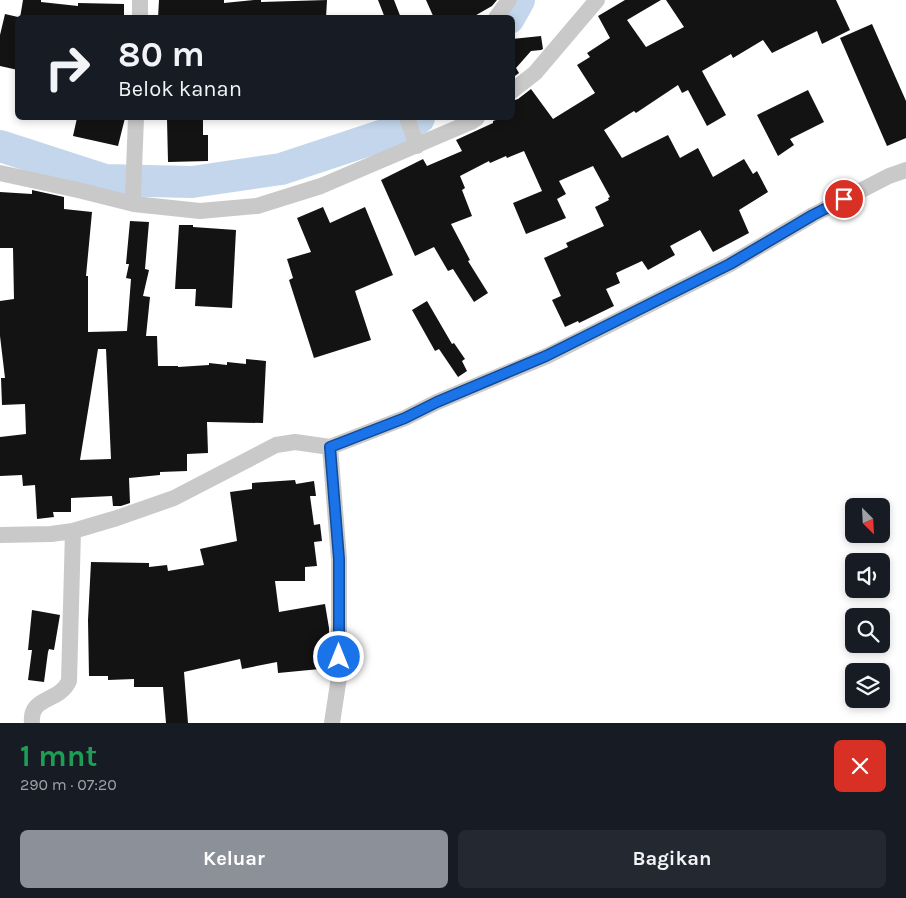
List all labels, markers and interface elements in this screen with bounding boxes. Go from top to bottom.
text: 80 m [118,34,205,75]
icon: right [35,35,100,100]
text: Belok kanan [118,76,242,102]
pin [823,178,865,220]
icon: arrive [830,185,858,213]
north arrow [845,498,890,542]
map controls [845,498,890,708]
button: sound [845,553,890,598]
button: search [845,608,890,653]
position arrow [312,630,364,682]
button: layers [845,663,890,708]
text: 1 mnt [20,738,97,774]
button: close [834,740,886,792]
text: 290 m · 07:20 [20,775,117,794]
button: Keluar [20,830,448,888]
button: Bagikan [458,830,886,888]

